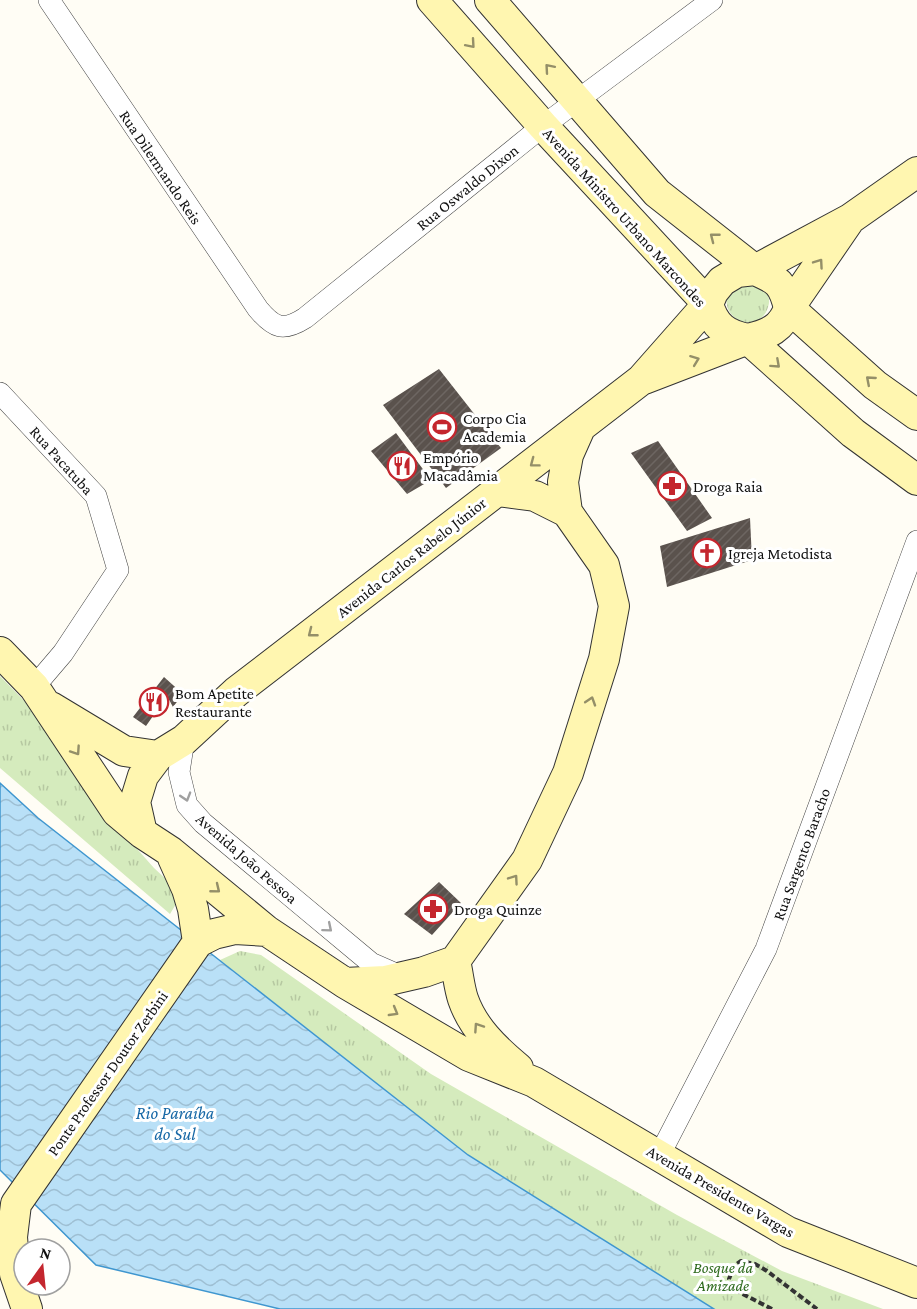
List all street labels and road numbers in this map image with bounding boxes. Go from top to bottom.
street label: Rua Dilermando Reis [116,107,205,227]
street label: Avenida Ministro Urbano Marcondes [540,124,709,310]
street label: Rua Oswaldo Dixon [413,141,522,234]
street label: Rua Pacatuba [26,423,97,498]
street label: Avenida Carlos Rabelo Júnior [333,494,490,622]
street label: Rua Sargento Baracho [770,786,834,923]
street label: Avenida João Pessoa [192,810,301,908]
street label: Ponte Professor Doutor Zerbini [44,988,171,1159]
street label: Avenida Presidente Vargas [644,1142,797,1241]

